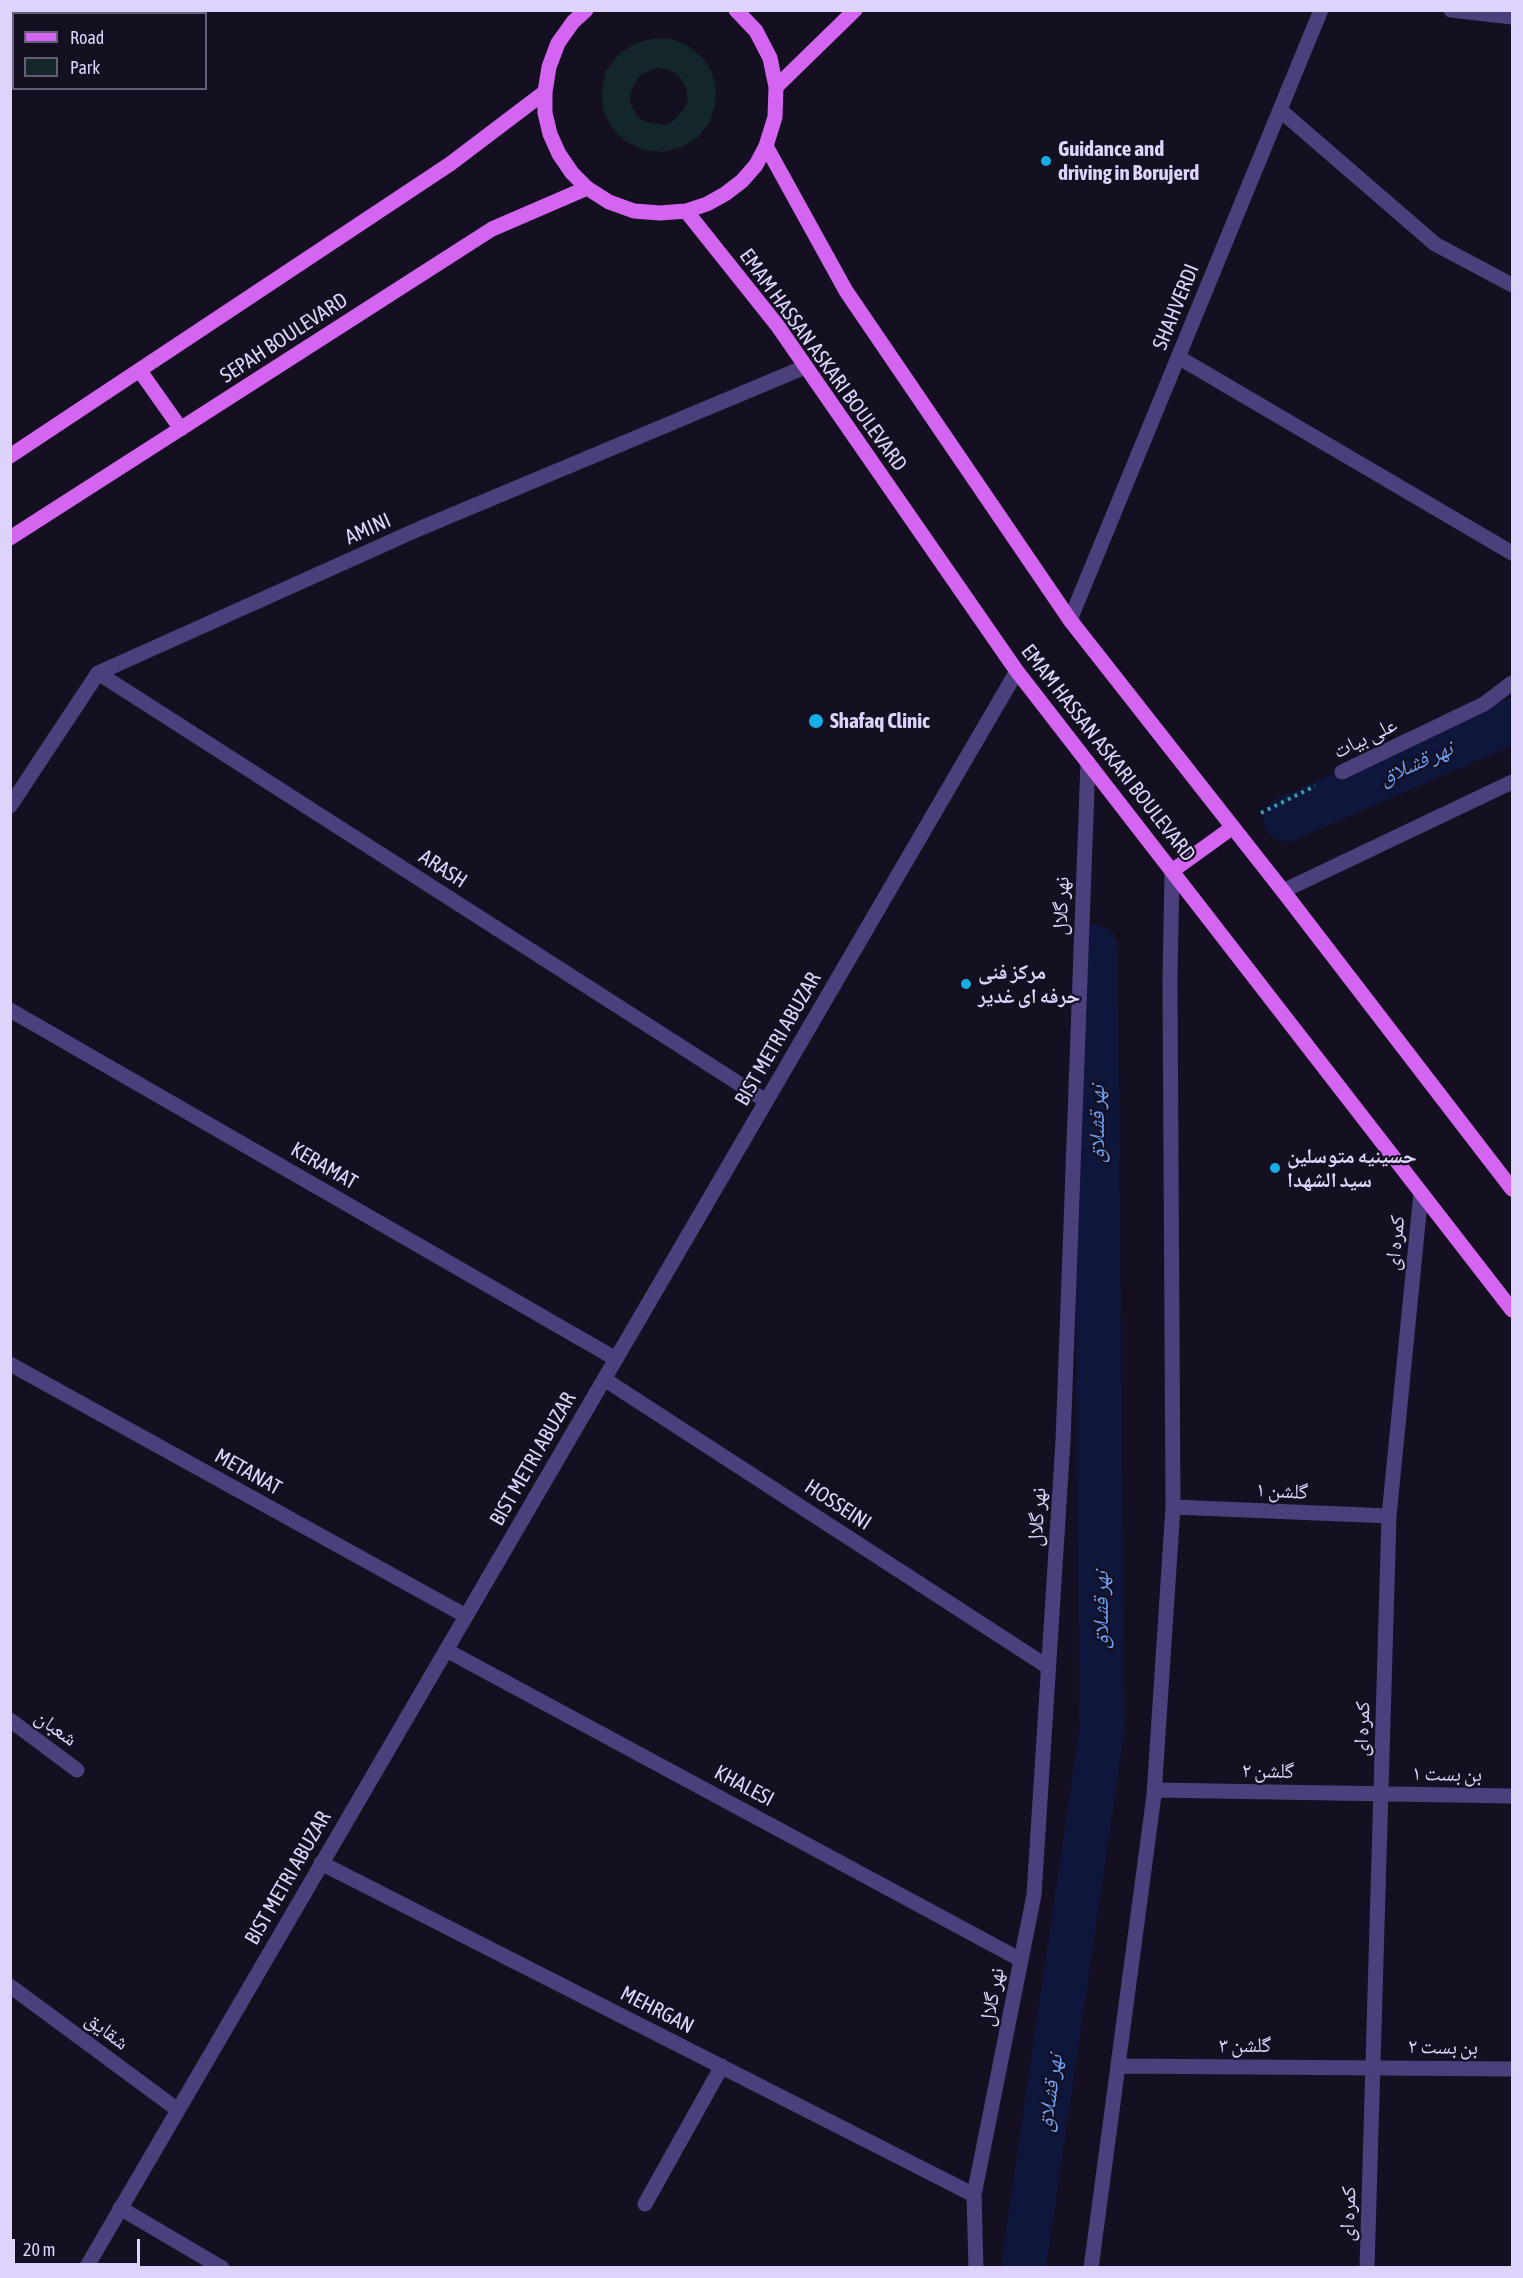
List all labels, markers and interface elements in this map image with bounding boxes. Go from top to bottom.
legend [12,12,207,90]
text: Road [70,27,104,48]
text: Park [70,57,100,78]
place label: Guidance and driving in Borujerd [1058,136,1199,186]
marker: Guidance and driving in Borujerd [1039,154,1053,168]
street label: EMAM HASSAN ASKARI BOULEVARD [734,244,912,476]
street label: SHAHVERDI [1147,260,1205,354]
street label: SEPAH BOULEVARD [216,287,352,389]
street label: AMINI [341,508,395,550]
street label: EMAM HASSAN ASKARI BOULEVARD [1015,639,1201,867]
place label: Shafaq Clinic [830,708,930,734]
marker: Shafaq Clinic [807,712,825,730]
street label: علی بیات [1329,712,1401,764]
water label: نهر قشلاق [1375,735,1457,791]
street label: ARASH [414,844,472,894]
street label: نهر گلال [1047,876,1075,936]
place label: مرکز فنی حرفه ای غدیر [978,959,1080,1009]
street label: BIST METRI ABUZAR [730,968,826,1110]
marker: مرکز فنی حرفه ای غدیر [959,977,973,991]
water label: نهر قشلاق [1084,1085,1110,1163]
street label: KERAMAT [286,1137,362,1195]
place label: حسینیه متوسلین سید الشهدا [1287,1143,1417,1193]
marker: حسینیه متوسلین سید الشهدا [1268,1161,1282,1175]
street label: کمره ای [1380,1214,1410,1272]
street label: BIST METRI ABUZAR [485,1388,581,1530]
street label: METANAT [210,1443,286,1501]
street label: HOSSEINI [800,1474,876,1536]
street label: گلشن ۱ [1255,1477,1309,1505]
street label: نهر گلال [1022,1487,1052,1547]
water label: نهر قشلاق [1088,1571,1114,1649]
street label: کمره ای [1348,1701,1376,1757]
street label: شعبان [30,1704,82,1752]
street label: گلشن ۲ [1242,1758,1294,1784]
street label: KHALESI [710,1760,778,1812]
street label: بن بست ۱ [1412,1761,1482,1787]
street label: BIST METRI ABUZAR [240,1807,336,1949]
street label: نهر گلال [974,1966,1010,2028]
street label: MEHRGAN [616,1981,698,2039]
street label: شقایق [80,2007,134,2055]
street label: گلشن ۳ [1219,2032,1271,2058]
street label: بن بست ۲ [1408,2034,1478,2060]
water label: نهر قشلاق [1032,2053,1068,2133]
street label: کمره ای [1334,2186,1362,2242]
scale bar [15,2227,142,2265]
text: 20 m [23,2239,55,2260]

